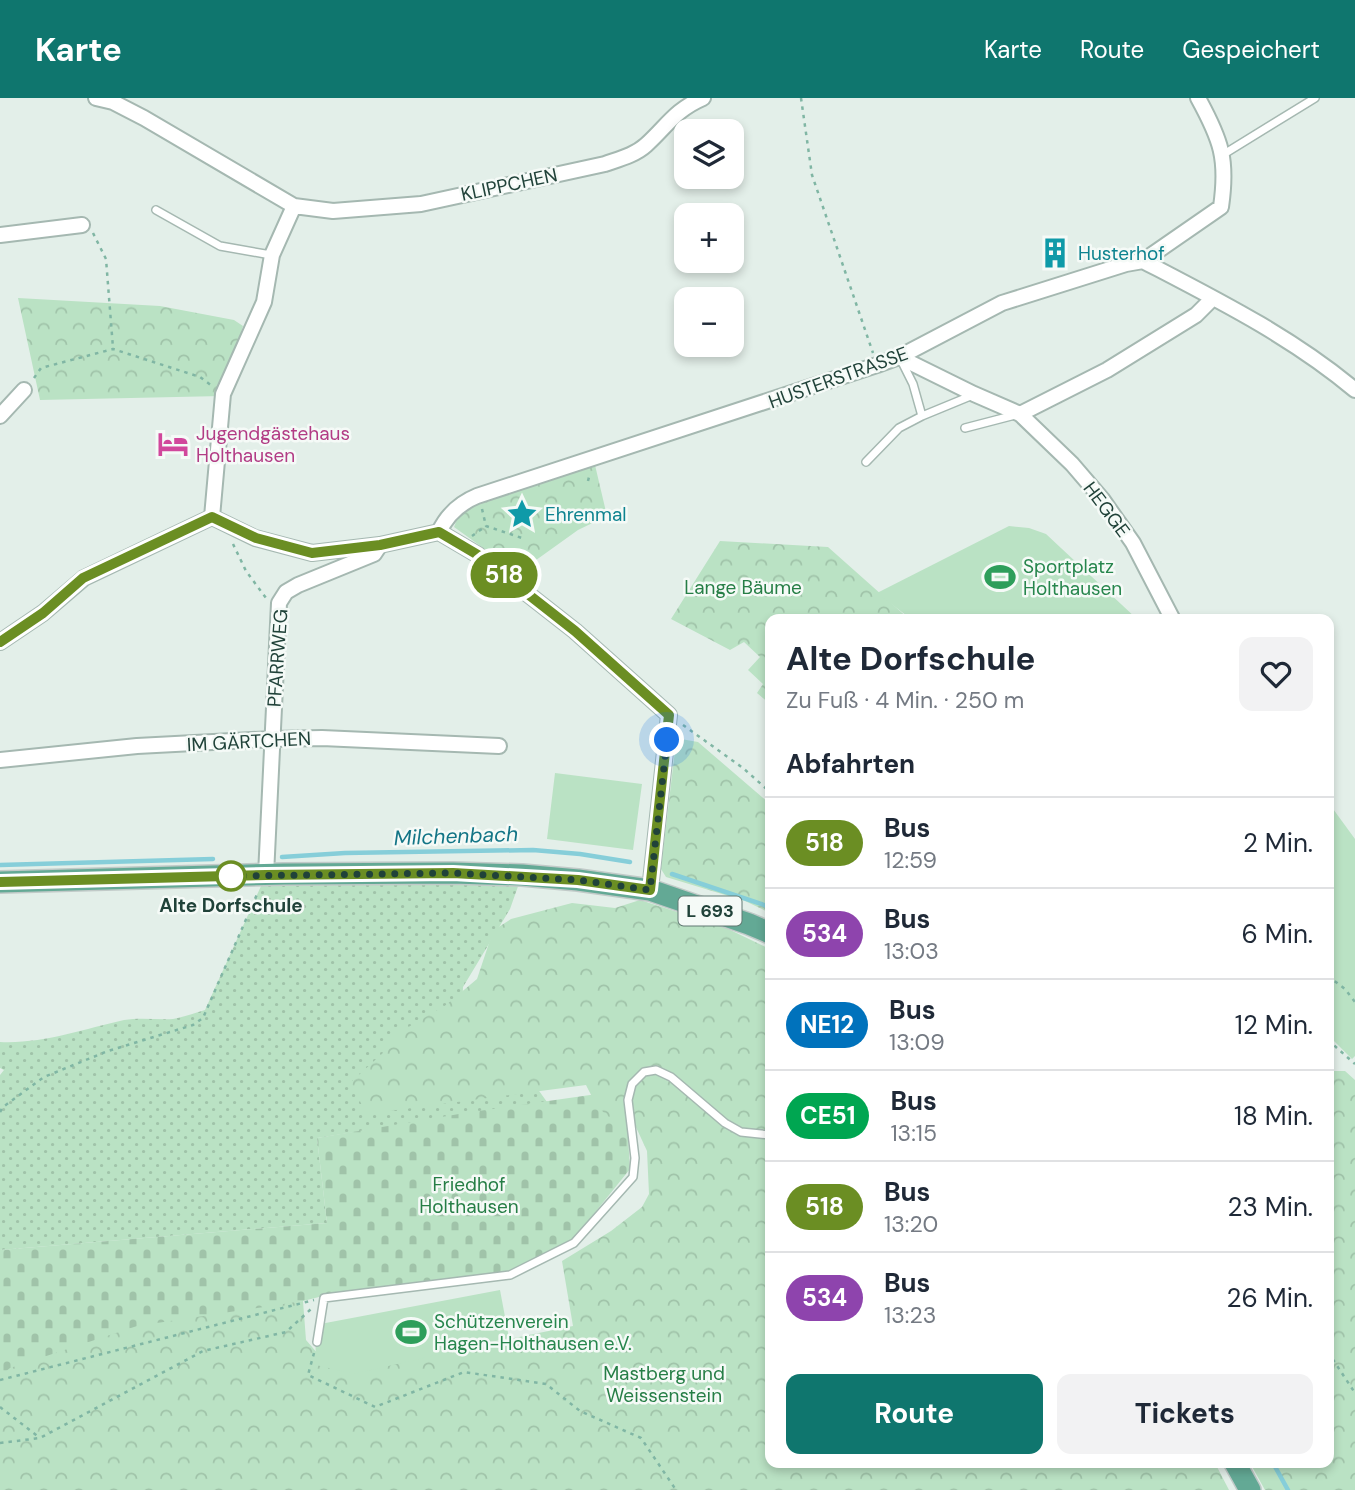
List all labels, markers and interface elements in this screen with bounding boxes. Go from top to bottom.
text: Karte [35,28,122,71]
text: Karte [984,34,1042,65]
text: Route [1080,34,1144,65]
text: Gespeichert [1182,34,1320,65]
map controls [674,119,744,357]
button: layers [674,119,744,189]
street label: KLIPPCHEN [459,162,560,207]
button: + [674,203,744,273]
building icon: Husterhof [1038,236,1072,270]
place label: Husterhof [1078,241,1165,266]
button: − [674,287,744,357]
street label: HUSTERSTRASSE [765,341,911,414]
place label: Jugendgästehaus Holthausen [196,421,350,468]
hotel icon: Jugendgästehaus Holthausen [156,427,190,461]
street label: HEGGE [1078,477,1136,542]
place icon: Ehrenmal [505,497,539,531]
place label: Ehrenmal [545,502,627,527]
line badge: 518 [464,552,544,598]
place label: Sportplatz Holthausen [1023,554,1122,601]
text: 518 [485,559,523,590]
sports icon: Sportplatz Holthausen [983,560,1017,594]
park label: Lange Bäume [684,575,802,600]
street label: PFARRWEG [262,608,293,708]
text: Alte Dorfschule [786,637,1035,680]
button: heart [1239,637,1313,711]
text: Zu Fuß · 4 Min. · 250 m [786,685,1024,715]
your location [649,722,684,757]
street label: IM GÄRTCHEN [186,726,312,757]
text: Abfahrten [786,747,915,781]
text: Bus [884,811,930,845]
water label: Milchenbach [393,820,519,852]
text: 2 Min. [1243,826,1313,860]
text: 518 [805,827,844,858]
text: 12:59 [884,845,937,875]
marker: Alte Dorfschule [216,861,246,891]
place label: Alte Dorfschule [159,893,303,918]
road number: L 693 [678,896,742,926]
text: Bus [884,902,930,936]
text: 6 Min. [1242,917,1313,951]
text: 534 [802,918,847,949]
text: 13:03 [884,936,939,966]
text: Bus [889,993,936,1027]
text: 12 Min. [1235,1008,1313,1042]
text: NE12 [800,1009,854,1040]
text: 13:09 [889,1027,945,1057]
text: Bus [890,1084,937,1118]
text: 18 Min. [1234,1099,1313,1133]
text: CE51 [800,1100,855,1131]
text: 13:15 [890,1118,937,1148]
park label: Friedhof Holthausen [419,1172,519,1219]
text: Bus [884,1175,930,1209]
text: 23 Min. [1228,1190,1313,1224]
text: 518 [805,1191,844,1222]
text: 13:20 [884,1209,938,1239]
text: Bus [884,1266,930,1300]
text: 26 Min. [1227,1281,1313,1315]
text: 534 [802,1282,847,1313]
text: 13:23 [884,1300,936,1330]
place label: Schützenverein Hagen-Holthausen e.V. [434,1309,632,1356]
sports icon: Schützenverein Hagen-Holthausen e.V. [394,1315,428,1349]
park label: Mastberg und Weissenstein [603,1361,725,1408]
button: Route [786,1374,1043,1454]
button: Tickets [1057,1374,1313,1454]

